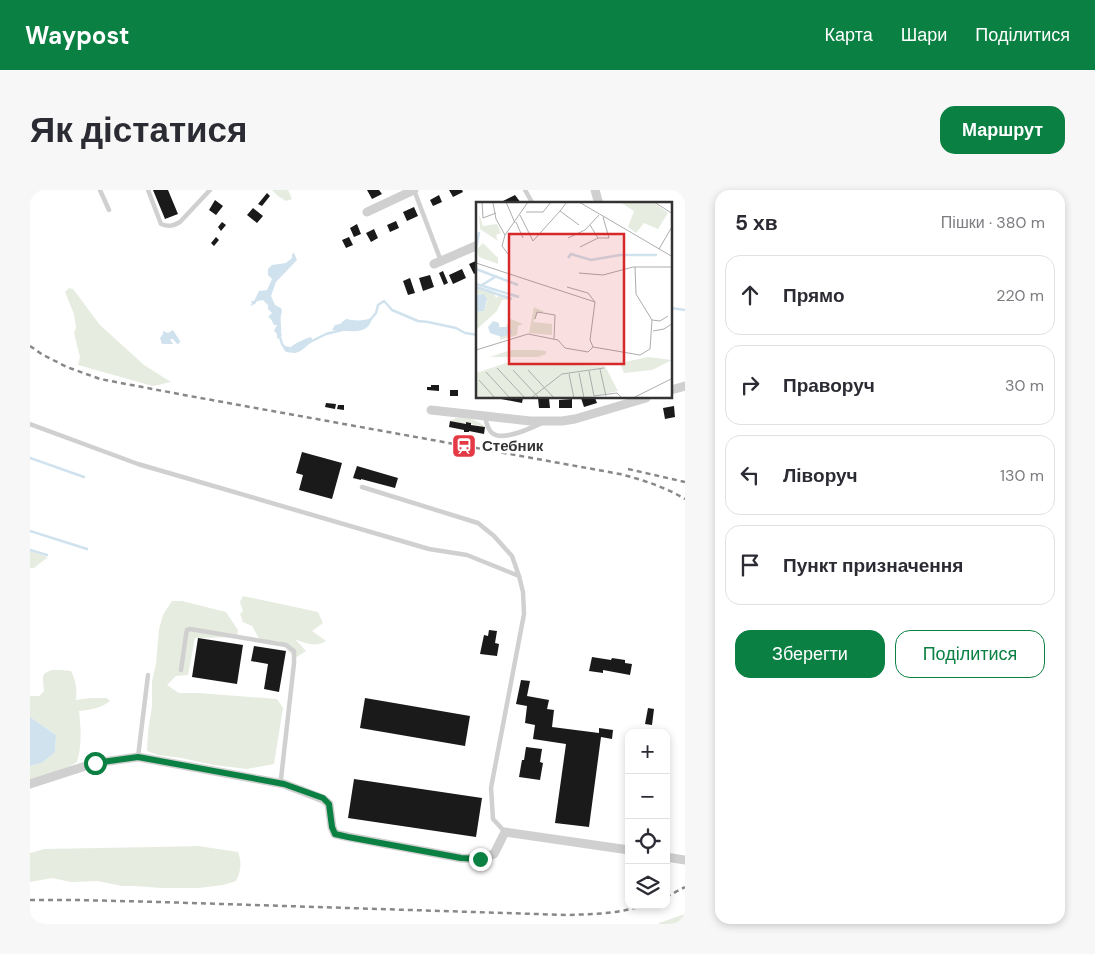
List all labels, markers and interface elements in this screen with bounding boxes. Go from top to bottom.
text: Waypost [25,20,129,51]
text: Карта [825,23,873,47]
text: Шари [901,23,947,47]
text: Поділитися [975,23,1070,47]
button: Маршрут [940,106,1065,154]
text: Як дістатися [30,107,247,153]
inset map [476,202,672,399]
text: 5 хв [735,209,778,237]
text: Пішки · 380 m [941,212,1045,233]
icon: ahead [736,281,764,309]
text: Прямо [783,283,845,308]
text: 220 m [996,285,1044,306]
icon: right [736,371,764,399]
text: Праворуч [783,373,875,398]
text: 30 m [1005,375,1044,396]
station icon: Стебник [451,433,477,459]
place label: Стебник [482,436,544,456]
icon: left [736,461,764,489]
text: Ліворуч [783,463,858,488]
text: 130 m [1000,465,1044,486]
icon: arrive [736,551,764,579]
text: Пункт призначення [783,553,963,578]
button: Зберегти [735,630,885,678]
button: Поділитися [895,630,1045,678]
map controls [625,729,670,909]
button: + [625,729,670,774]
route start [84,752,107,775]
button: − [625,774,670,819]
button: locate [625,819,670,864]
route end [469,848,492,871]
button: layers [625,864,670,909]

